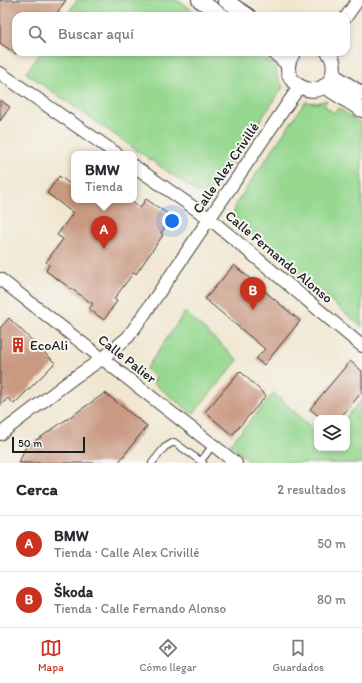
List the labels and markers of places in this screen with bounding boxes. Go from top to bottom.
pin: A [91,216,117,249]
pin: B [240,277,266,310]
building icon: EcoAli [9,336,27,354]
place label: EcoAli [30,337,68,354]

